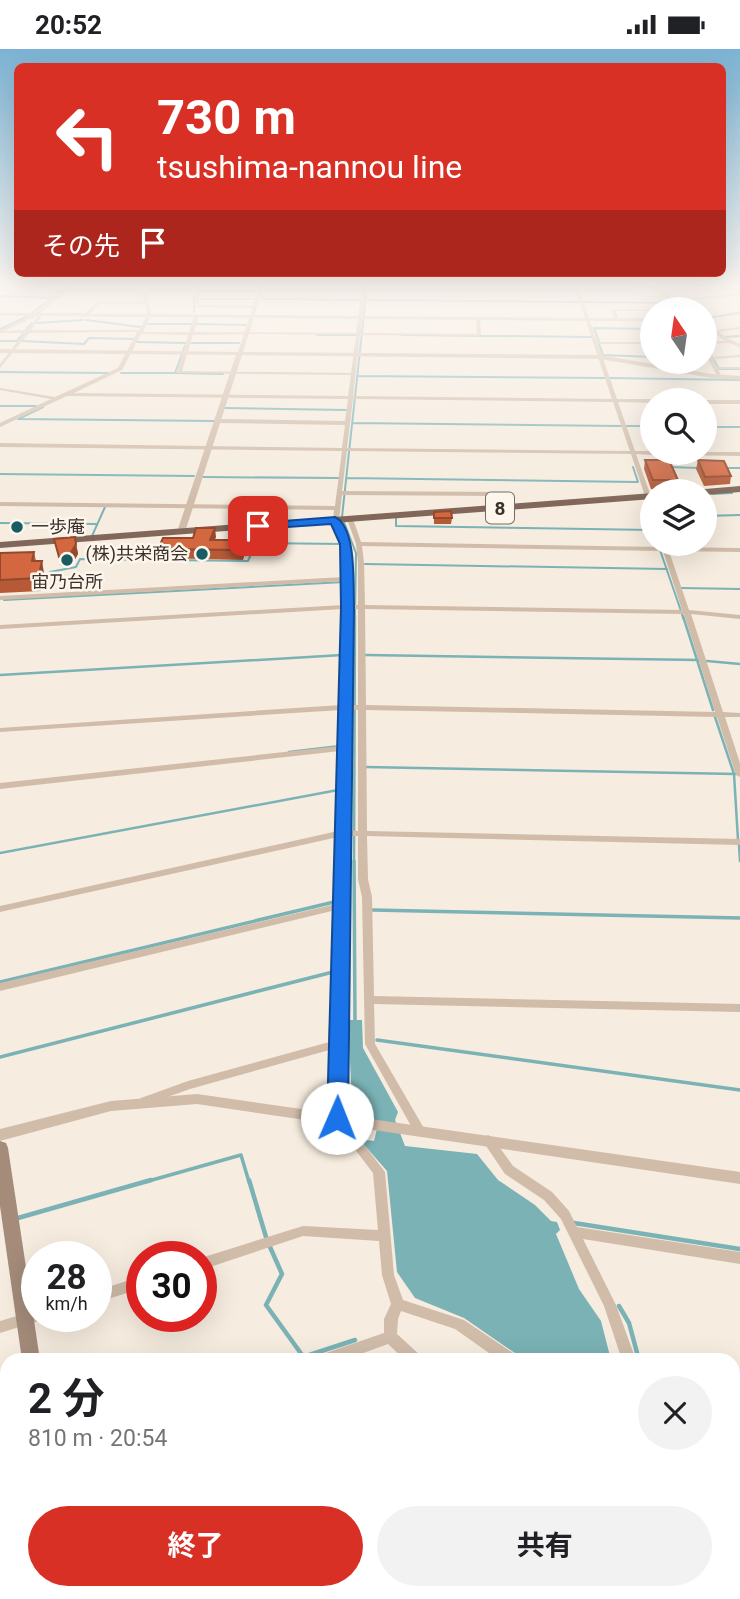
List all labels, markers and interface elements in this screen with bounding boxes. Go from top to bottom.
text: 20:52 [35,10,102,40]
text: 730 m [157,89,296,146]
icon: left [42,91,133,182]
text: tsushima-nannou line [157,148,462,186]
icon: arrive [134,224,172,262]
text: その先 [42,231,120,261]
north arrow [640,297,718,375]
map controls [640,297,717,556]
button: search [640,388,717,465]
button: layers [640,479,717,556]
road number: 8 [486,493,514,523]
pin [228,496,288,556]
icon: arrive [239,507,277,545]
place label: 一歩庵 [31,516,85,537]
marker: 一歩庵 [9,519,25,535]
place label: (株)共栄商会 [86,543,188,565]
marker: (株)共栄商会 [194,546,210,562]
marker: 宙乃台所 [59,552,75,568]
place label: 宙乃台所 [31,571,103,592]
position arrow [300,1081,374,1155]
speed limit sign: 30 [126,1241,217,1332]
text: 28 [46,1257,87,1298]
text: km/h [45,1293,88,1314]
text: 2 分 [28,1374,105,1423]
button: close [638,1376,712,1450]
text: 810 m · 20:54 [28,1425,167,1452]
button: 終了 [28,1506,363,1586]
button: 共有 [377,1506,712,1586]

